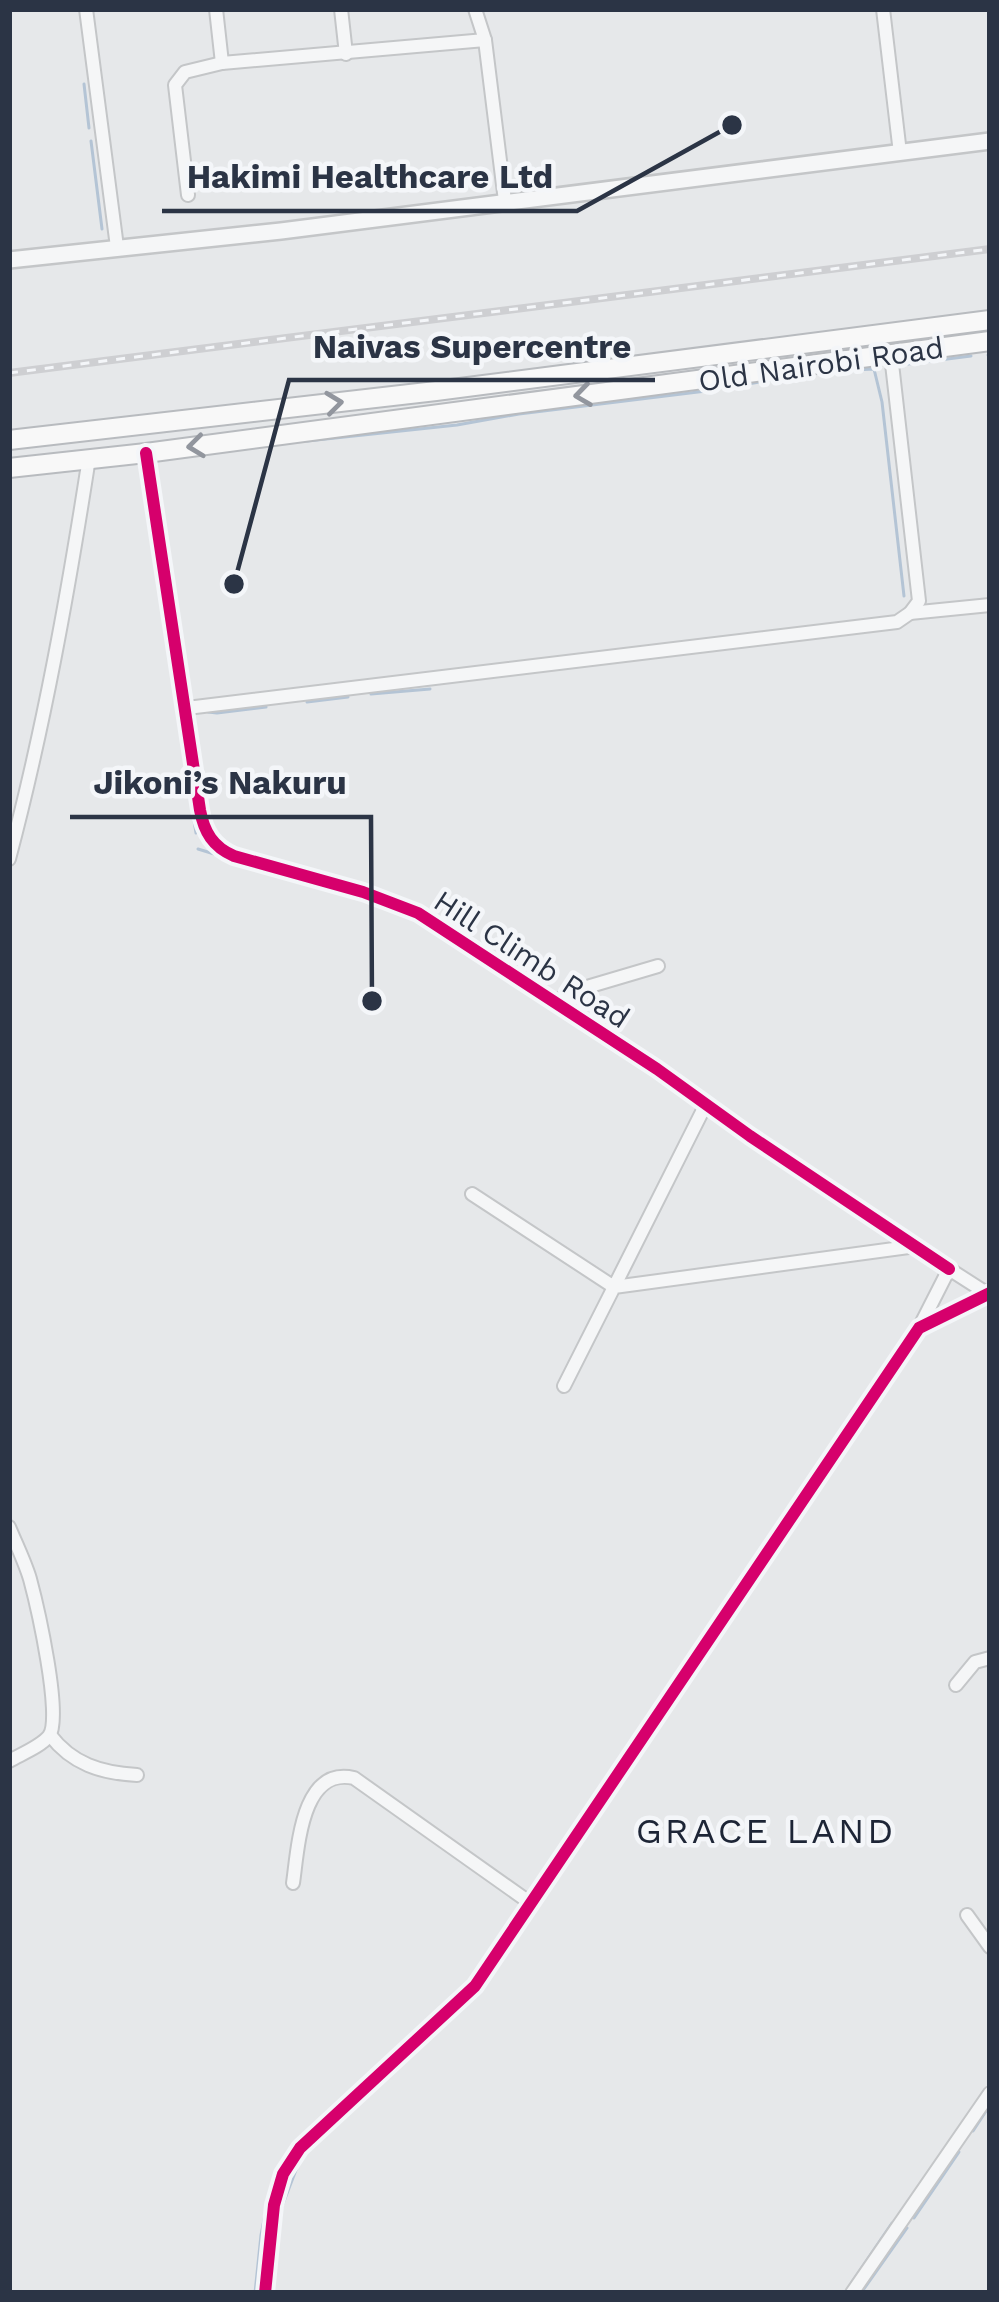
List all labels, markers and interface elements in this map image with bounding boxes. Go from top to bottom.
callout: Hakimi Healthcare Ltd [162,142,577,211]
text: Hakimi Healthcare Ltd [187,157,553,196]
callout: Naivas Supercentre [289,311,655,380]
text: Naivas Supercentre [313,327,631,366]
street label: Old Nairobi Road [696,329,946,399]
one-way arrow [573,382,592,408]
one-way arrow [324,390,344,416]
one-way arrow [186,432,206,458]
callout: Jikoni’s Nakuru [70,748,371,817]
text: Jikoni’s Nakuru [93,763,347,802]
street label: Hill Climb Road [428,883,636,1035]
district label: GRACE LAND [636,1810,896,1852]

